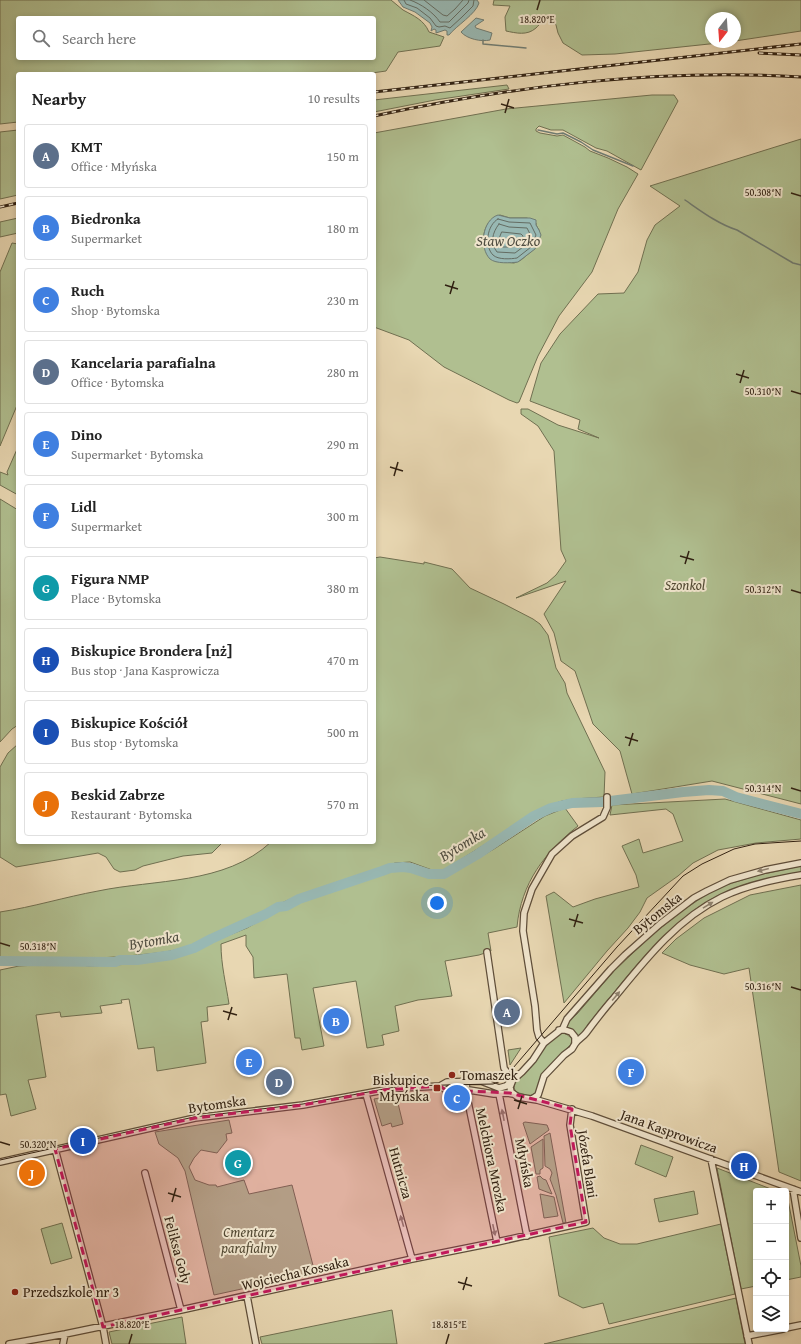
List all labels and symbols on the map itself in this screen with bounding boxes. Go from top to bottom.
text: 18.820°E [519,12,555,27]
north arrow [705,12,741,48]
text: 50.308°N [745,185,782,200]
water label: Staw Oczko [476,230,541,251]
text: 50.310°N [745,384,782,399]
park label: Szonkol [665,575,706,595]
text: 50.312°N [745,582,782,597]
text: 50.314°N [745,781,782,796]
water label: Bytomka [434,822,489,867]
one-way arrow [757,868,769,874]
street label: Bytomska [628,887,686,939]
your location [427,893,447,913]
one-way arrow [703,901,713,909]
water label: Bytomka [126,925,181,955]
text: 50.318°N [20,939,57,954]
text: 50.316°N [745,979,782,994]
one-way arrow [611,990,620,1001]
pin: A [494,997,520,1027]
pin: B [323,1006,349,1036]
pin: E [236,1047,262,1077]
pin: F [618,1057,644,1087]
place label: Tomaszek [460,1065,519,1085]
pin: D [266,1067,292,1097]
place label: Biskupice Młyńska [373,1070,429,1106]
marker: Tomaszek [447,1070,457,1080]
marker: Biskupice Młyńska [432,1083,442,1093]
pin: C [444,1083,470,1113]
street label: Bytomska [187,1090,247,1118]
street label: Jana Kasprowicza [616,1103,721,1158]
street label: Melchiora Mrozka [471,1106,513,1214]
one-way arrow [500,1109,506,1121]
pin: I [70,1126,96,1156]
street label: Józefa Blani [572,1127,603,1200]
text: 50.320°N [20,1137,57,1152]
street label: Młyńska [510,1137,540,1190]
street label: Hutnicza [384,1145,418,1201]
pin: G [225,1148,251,1178]
pin: H [731,1151,757,1181]
pin: J [19,1158,45,1188]
street label: Feliksa Goły [159,1214,197,1286]
one-way arrow [399,1215,405,1227]
park label: Cmentarz parafialny [220,1222,277,1258]
one-way arrow [492,1223,498,1236]
street label: Wojciecha Kossaka [239,1251,351,1295]
place label: Przedszkole nr 3 [23,1282,119,1302]
marker: Przedszkole nr 3 [10,1287,20,1297]
text: 18.820°E [114,1317,150,1332]
text: 18.815°E [431,1317,467,1332]

